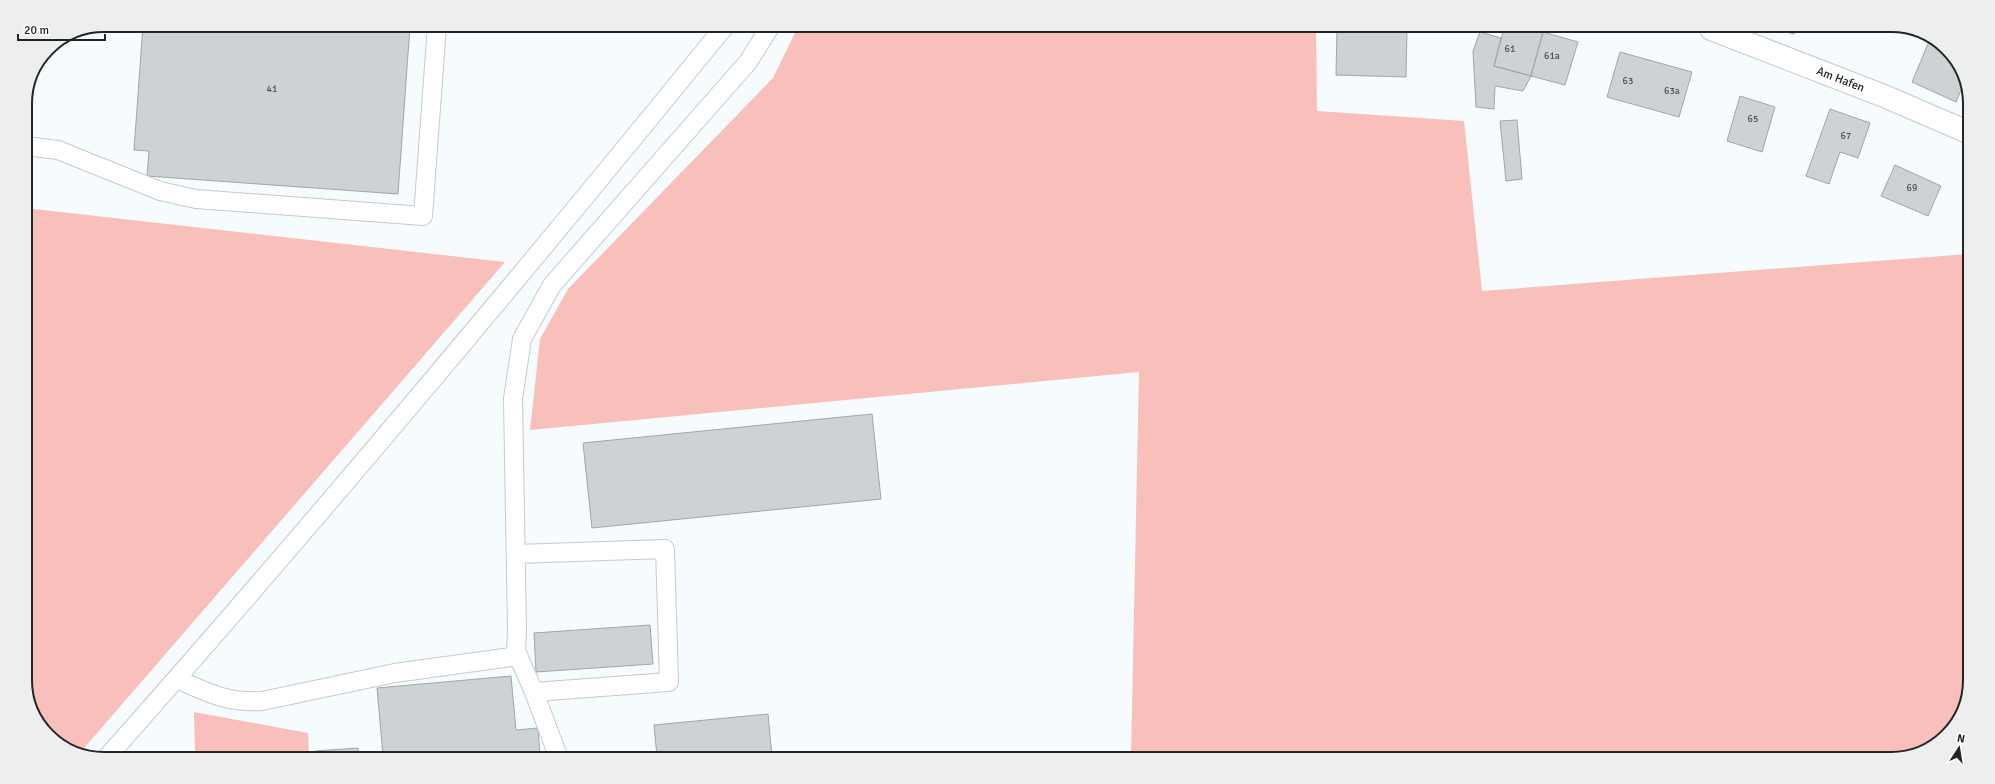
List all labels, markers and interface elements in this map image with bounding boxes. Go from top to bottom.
scale bar [18,16,105,42]
text: 20 m [24,23,49,38]
house number: 61 [1505,43,1515,55]
house number: 61a [1544,50,1560,62]
street label: Am Hafen [1814,64,1867,96]
house number: 63 [1623,75,1633,87]
house number: 41 [267,83,277,95]
house number: 63a [1664,85,1680,97]
house number: 65 [1748,113,1758,125]
house number: 67 [1841,130,1851,142]
house number: 69 [1907,182,1917,194]
north arrow [1939,728,1979,768]
text: N [1956,732,1966,746]

